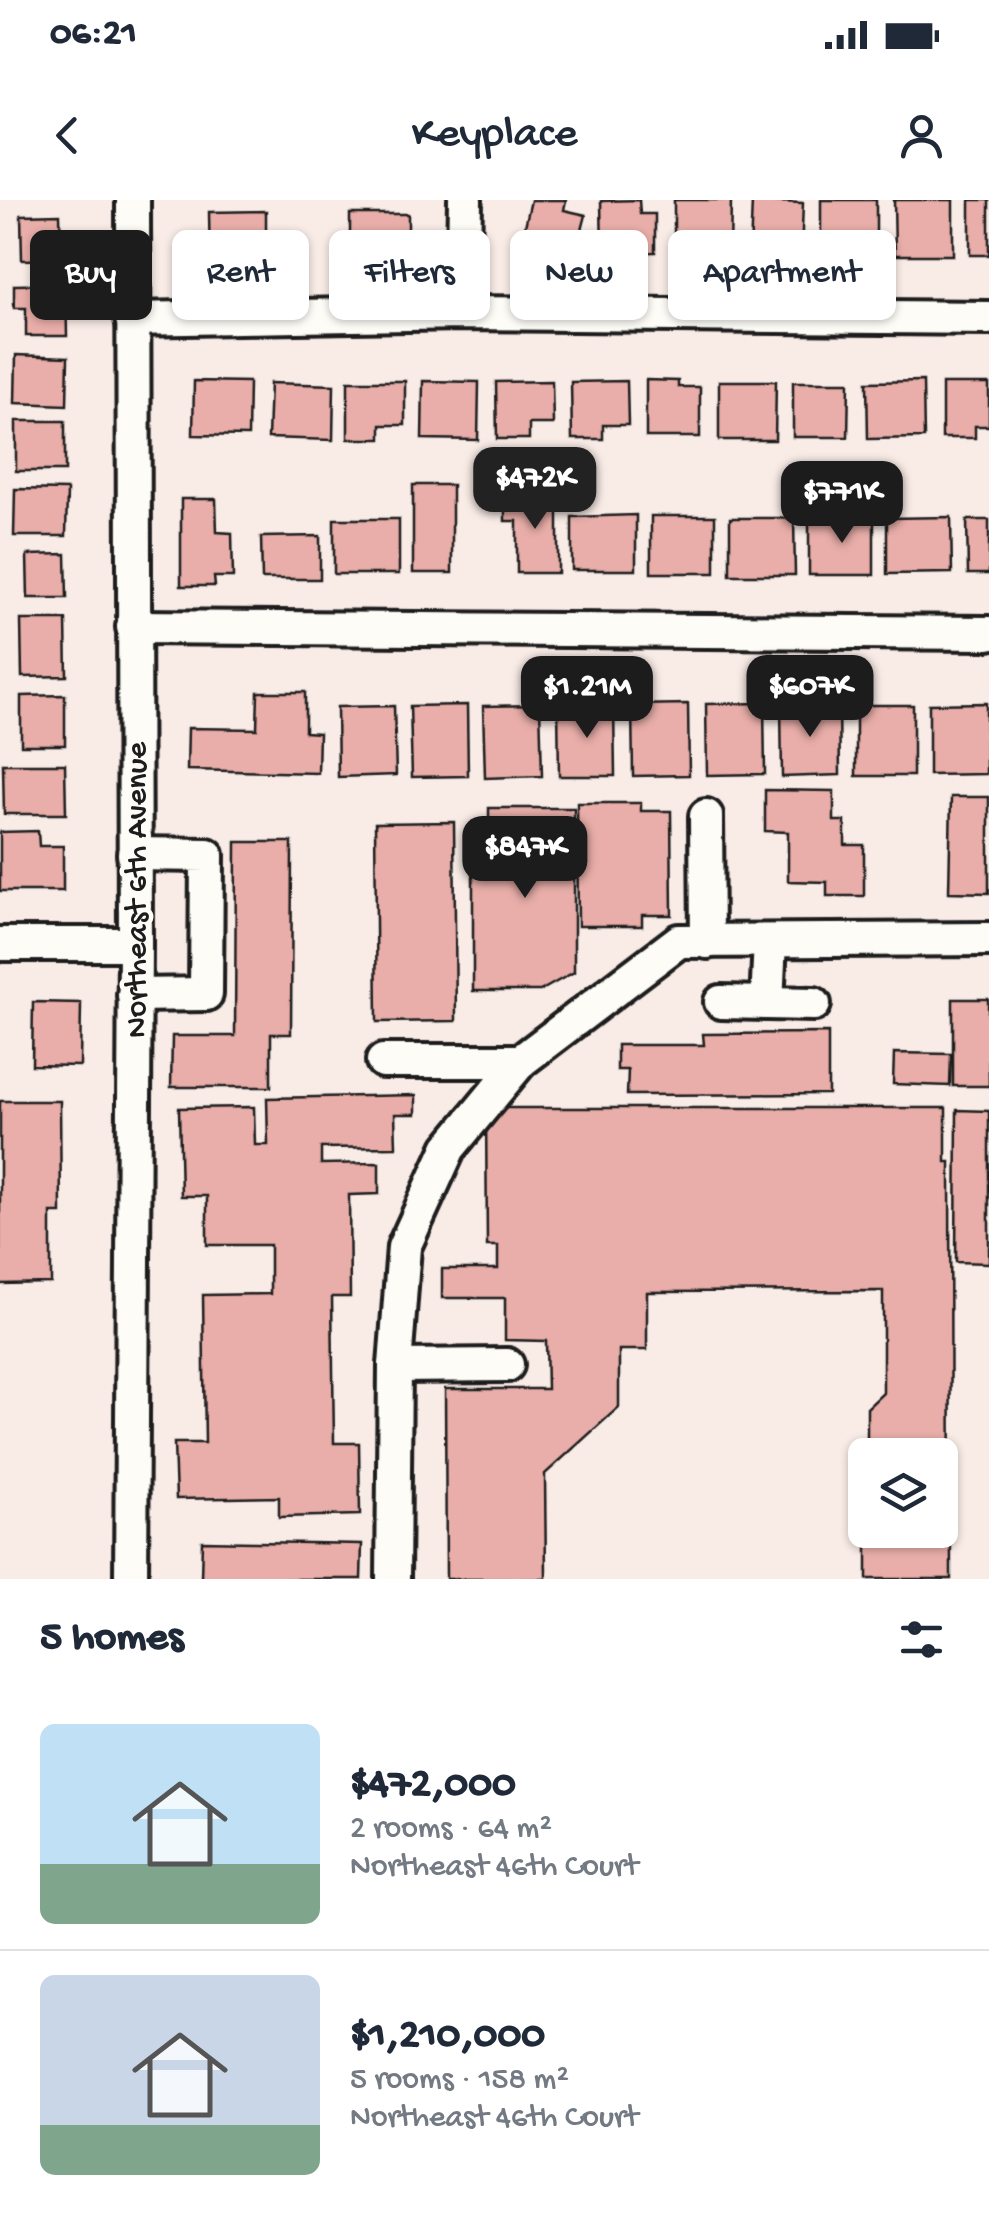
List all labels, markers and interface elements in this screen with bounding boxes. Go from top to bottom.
text: 06:21 [50,13,137,57]
icon: back [40,108,95,163]
icon: person [894,108,949,163]
text: Keyplace [412,109,577,162]
chip: Buy [30,230,152,320]
chip: Rent [172,230,309,320]
chip: Filters [329,230,490,320]
chip: New [510,230,648,320]
chip: Apartment [668,230,896,320]
pin: $472K [465,447,605,532]
text: $472K [495,460,575,498]
pin: $771K [772,461,912,546]
text: $771K [803,474,881,512]
pin: $607K [740,655,880,740]
pin: $1.21M [506,656,668,741]
text: $607K [768,668,852,706]
text: $1.21M [543,669,631,707]
street label: Northeast 6th Avenue [120,741,158,1038]
pin: $847K [455,816,595,901]
text: $847K [484,829,566,867]
map controls [848,1438,958,1548]
button: layers [848,1438,958,1548]
icon: filters [894,1612,949,1667]
text: 5 homes [40,1615,183,1664]
text: $472,000 [350,1762,516,1811]
icon: home [120,1764,240,1884]
text: 2 rooms · 64 m² [350,1811,552,1849]
text: Northeast 46th Court [350,1849,638,1887]
text: $1,210,000 [350,2013,545,2062]
icon: home [120,2015,240,2135]
text: 5 rooms · 158 m² [350,2062,569,2100]
text: Northeast 46th Court [350,2100,638,2138]

